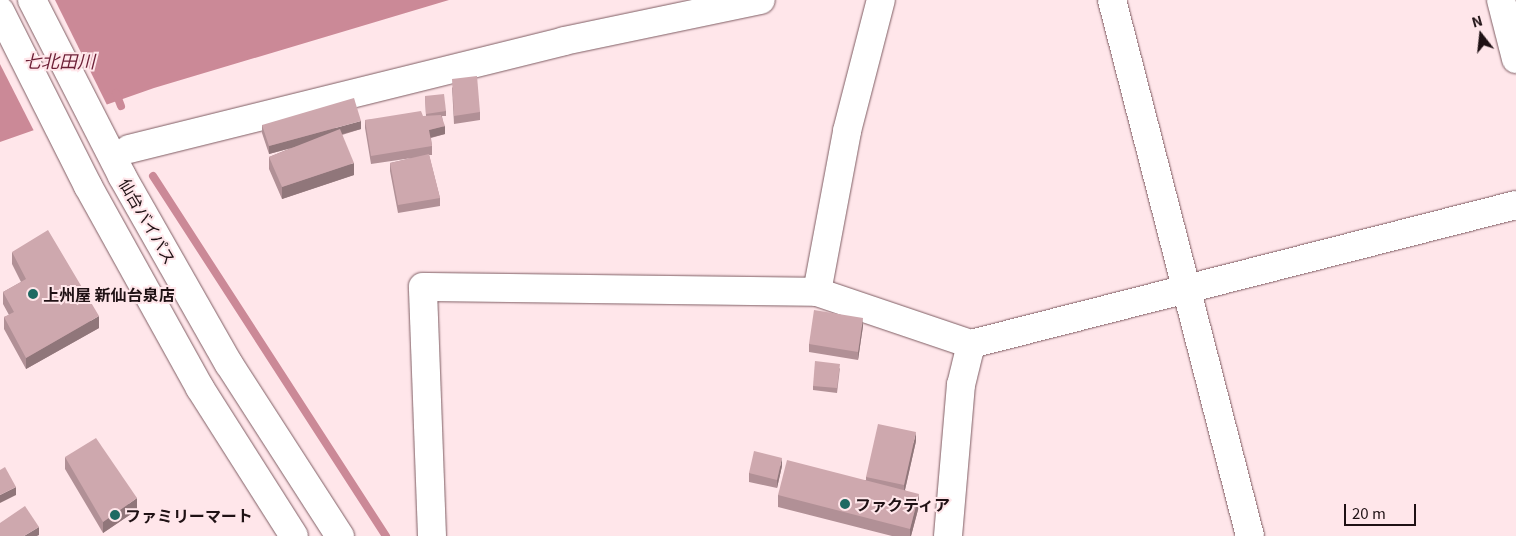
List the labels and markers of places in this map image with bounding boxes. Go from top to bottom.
place label: 上州屋 新仙台泉店 [43,284,175,304]
marker: 上州屋 新仙台泉店 [27,288,39,300]
place label: ファクティア [855,494,951,514]
marker: ファクティア [839,498,851,510]
place label: ファミリーマート [125,505,253,525]
marker: ファミリーマート [109,509,121,521]

